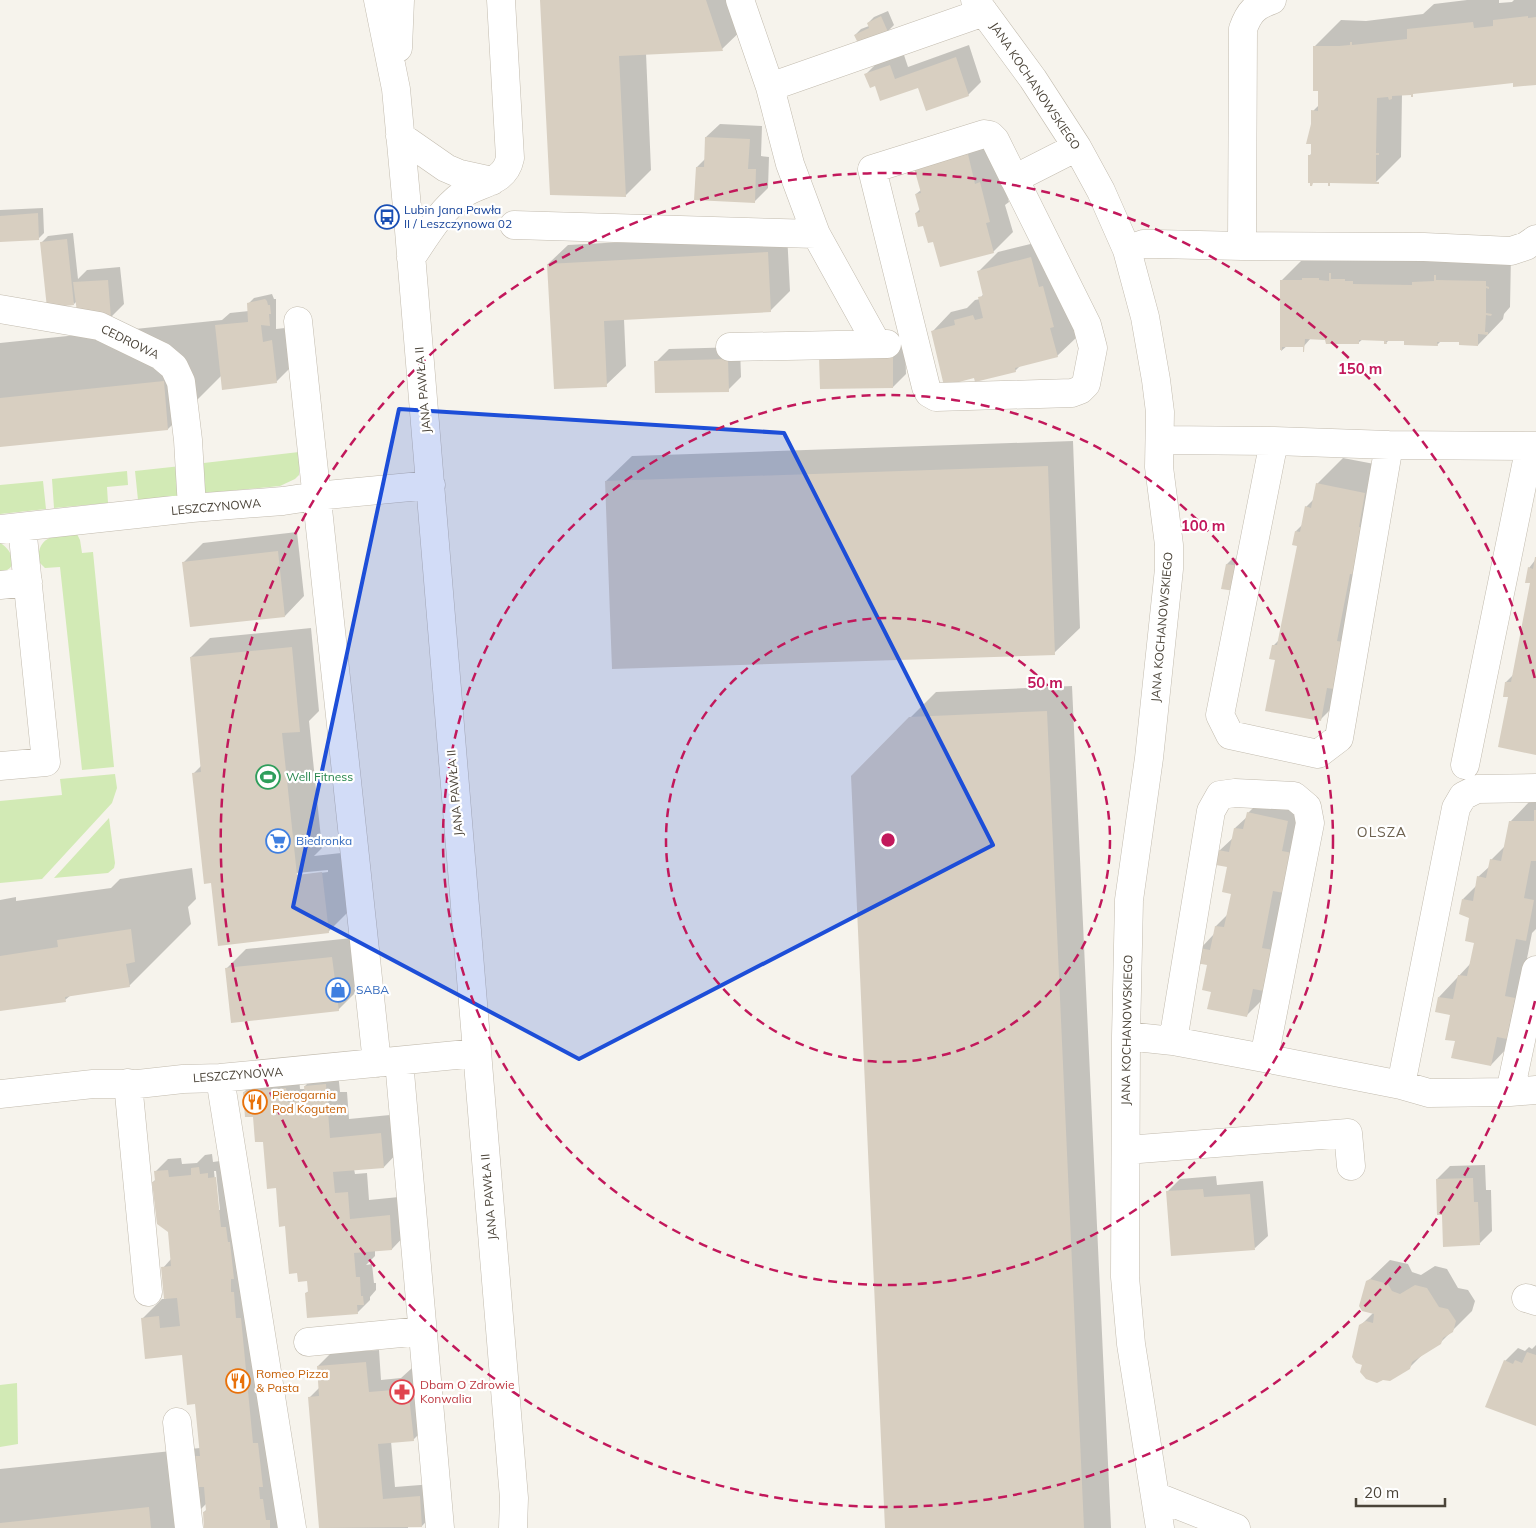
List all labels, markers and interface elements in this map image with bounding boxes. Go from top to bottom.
street label: JANA KOCHANOWSKIEGO [987,19,1084,152]
place label: Lubin Jana Pawła II / Leszczynowa 02 [404,202,512,231]
bus stop icon: Lubin Jana Pawła II / Leszczynowa 02 [374,204,400,230]
street label: CEDROWA [99,321,162,362]
street label: JANA PAWŁA II [411,346,434,434]
text: 150 m [1338,359,1382,378]
street label: LESZCZYNOWA [170,495,262,518]
text: 100 m [1181,516,1225,535]
street label: JANA KOCHANOWSKIEGO [1147,551,1176,703]
text: 50 m [1027,673,1063,692]
street label: JANA PAWŁA II [443,749,466,837]
sports icon: Well Fitness [255,764,281,790]
place label: Well Fitness [286,769,353,784]
district label: OLSZA [1357,823,1407,841]
supermarket icon: Biedronka [265,828,291,854]
centre of rings [879,831,897,849]
place label: Biedronka [296,833,352,848]
street label: JANA KOCHANOWSKIEGO [1118,954,1135,1106]
shop icon: SABA [325,977,351,1003]
place label: SABA [356,982,389,997]
street label: LESZCZYNOWA [192,1064,284,1085]
place label: Pierogarnia Pod Kogutem [272,1087,346,1116]
restaurant icon: Pierogarnia Pod Kogutem [242,1089,268,1115]
street label: JANA PAWŁA II [477,1153,500,1241]
place label: Romeo Pizza & Pasta [256,1366,328,1395]
restaurant icon: Romeo Pizza & Pasta [225,1368,251,1394]
place label: Dbam O Zdrowie Konwalia [420,1377,514,1406]
pharmacy icon: Dbam O Zdrowie Konwalia [389,1379,415,1405]
scale bar [1356,1476,1445,1508]
text: 20 m [1364,1483,1399,1502]

